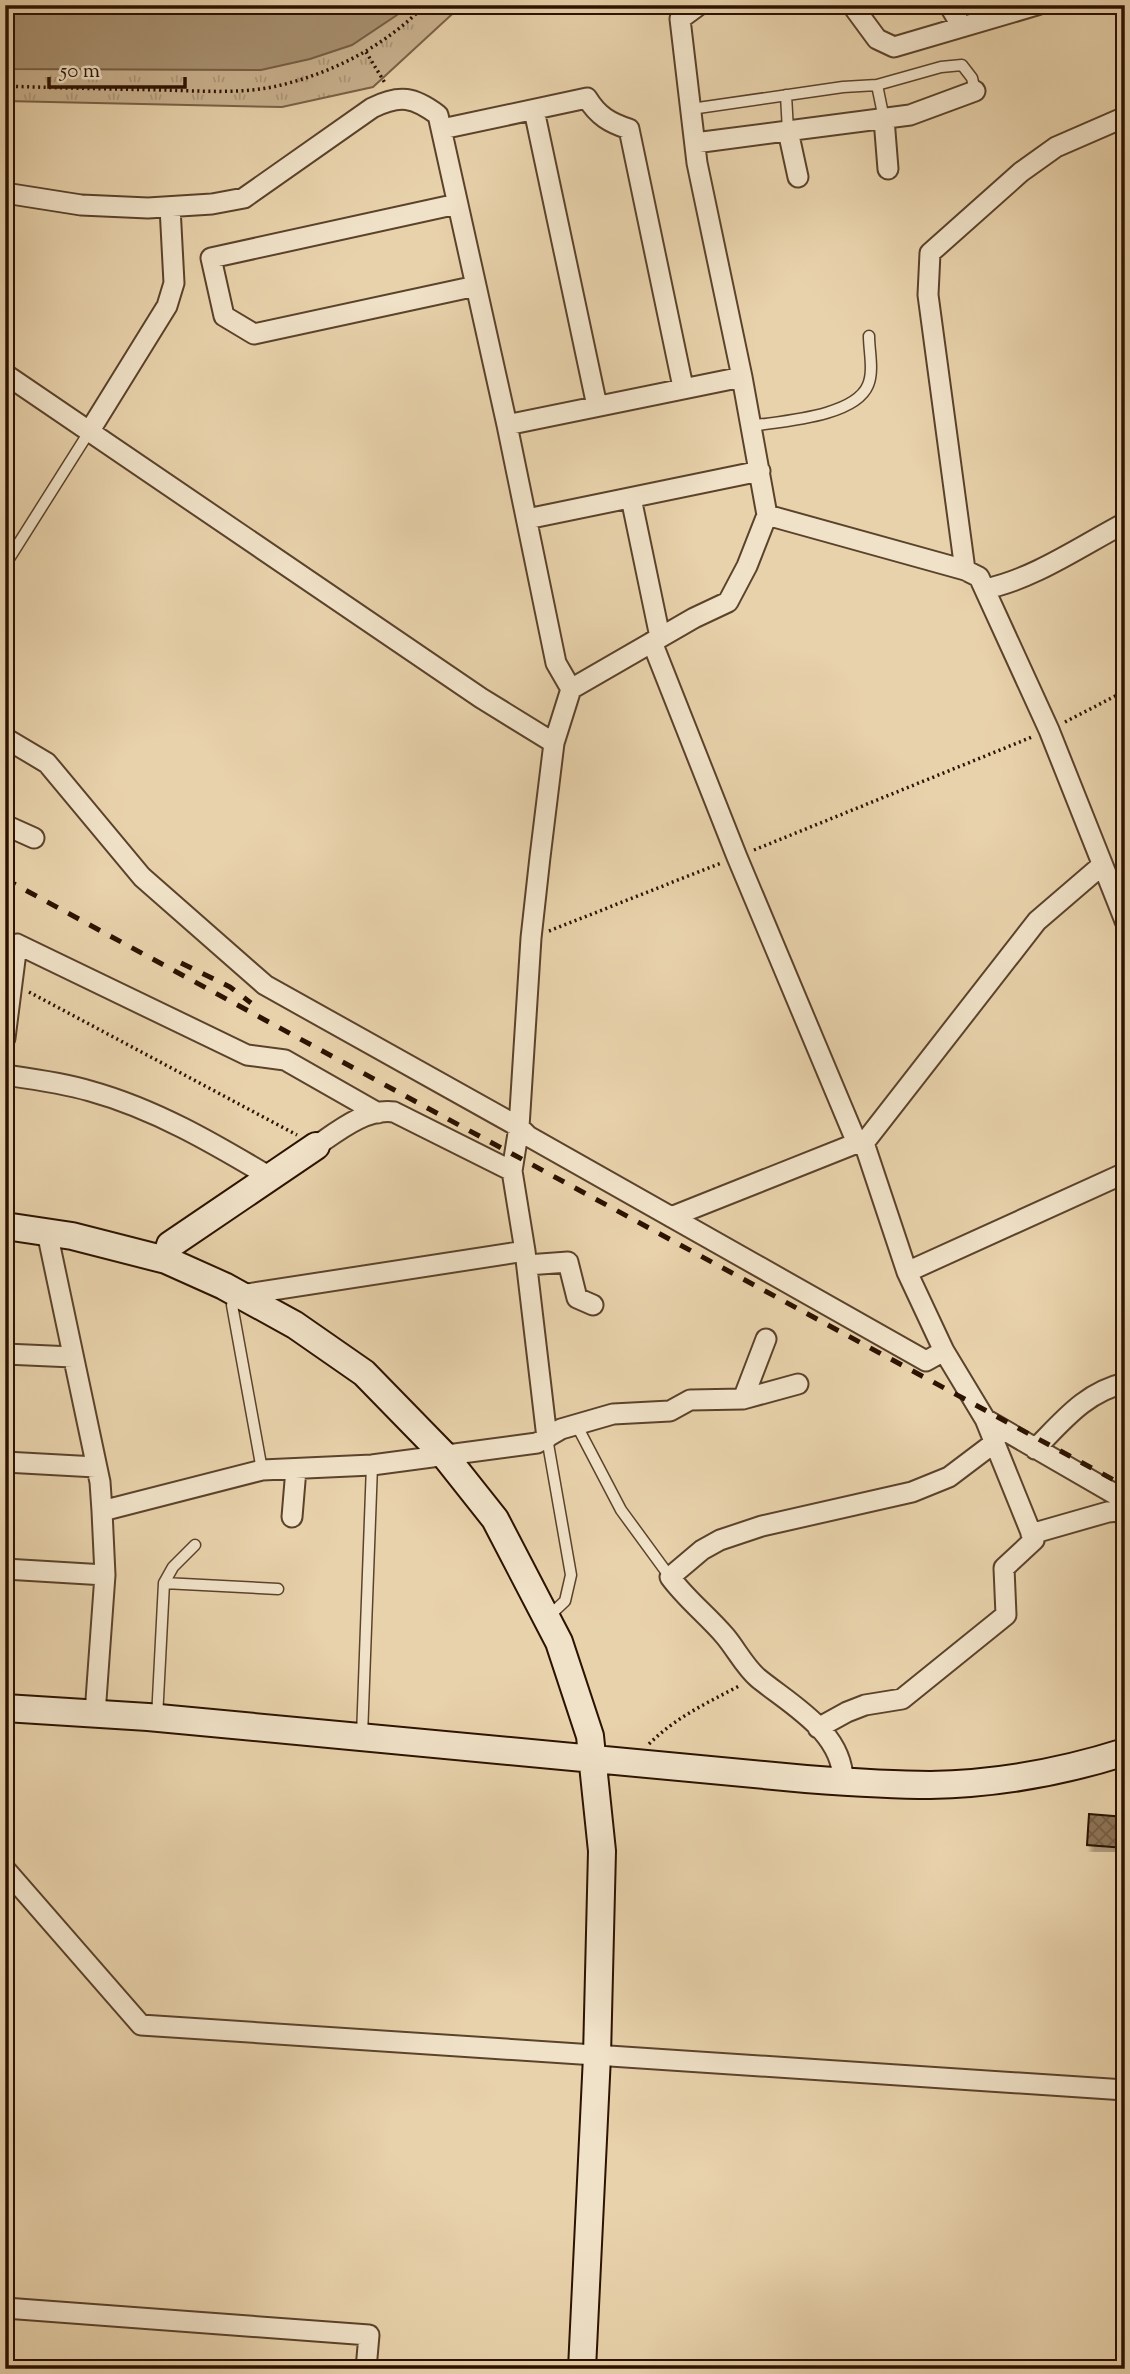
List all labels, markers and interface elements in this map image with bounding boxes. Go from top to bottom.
scale bar [49,46,186,90]
text: 50 m [59,57,100,87]

